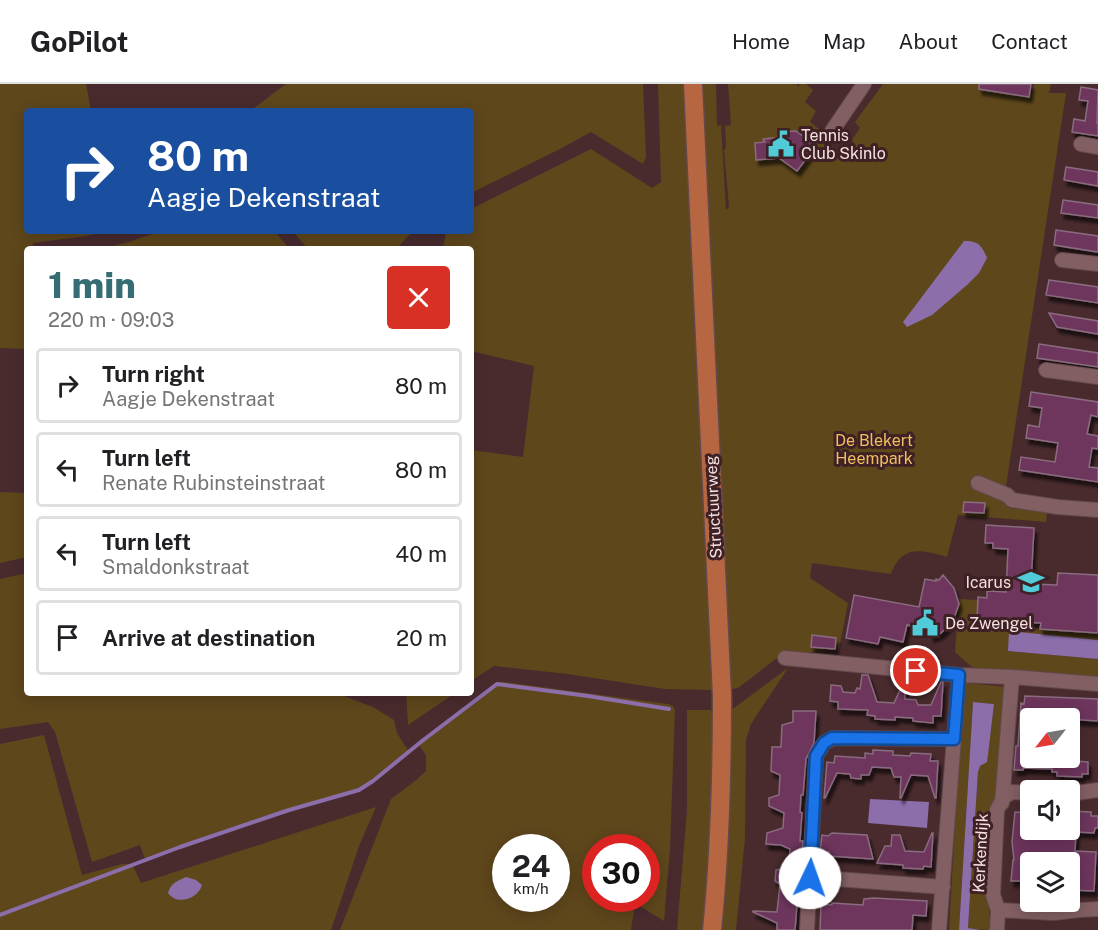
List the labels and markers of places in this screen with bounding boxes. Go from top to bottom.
place label: Tennis Club Skinlo [801,126,886,163]
public building icon: Tennis Club Skinlo [766,129,796,159]
school or university icon: Icarus [1016,567,1046,597]
place label: Icarus [966,573,1011,592]
public building icon: De Zwengel [910,608,940,638]
place label: De Zwengel [945,614,1033,633]
pin [890,645,941,696]

